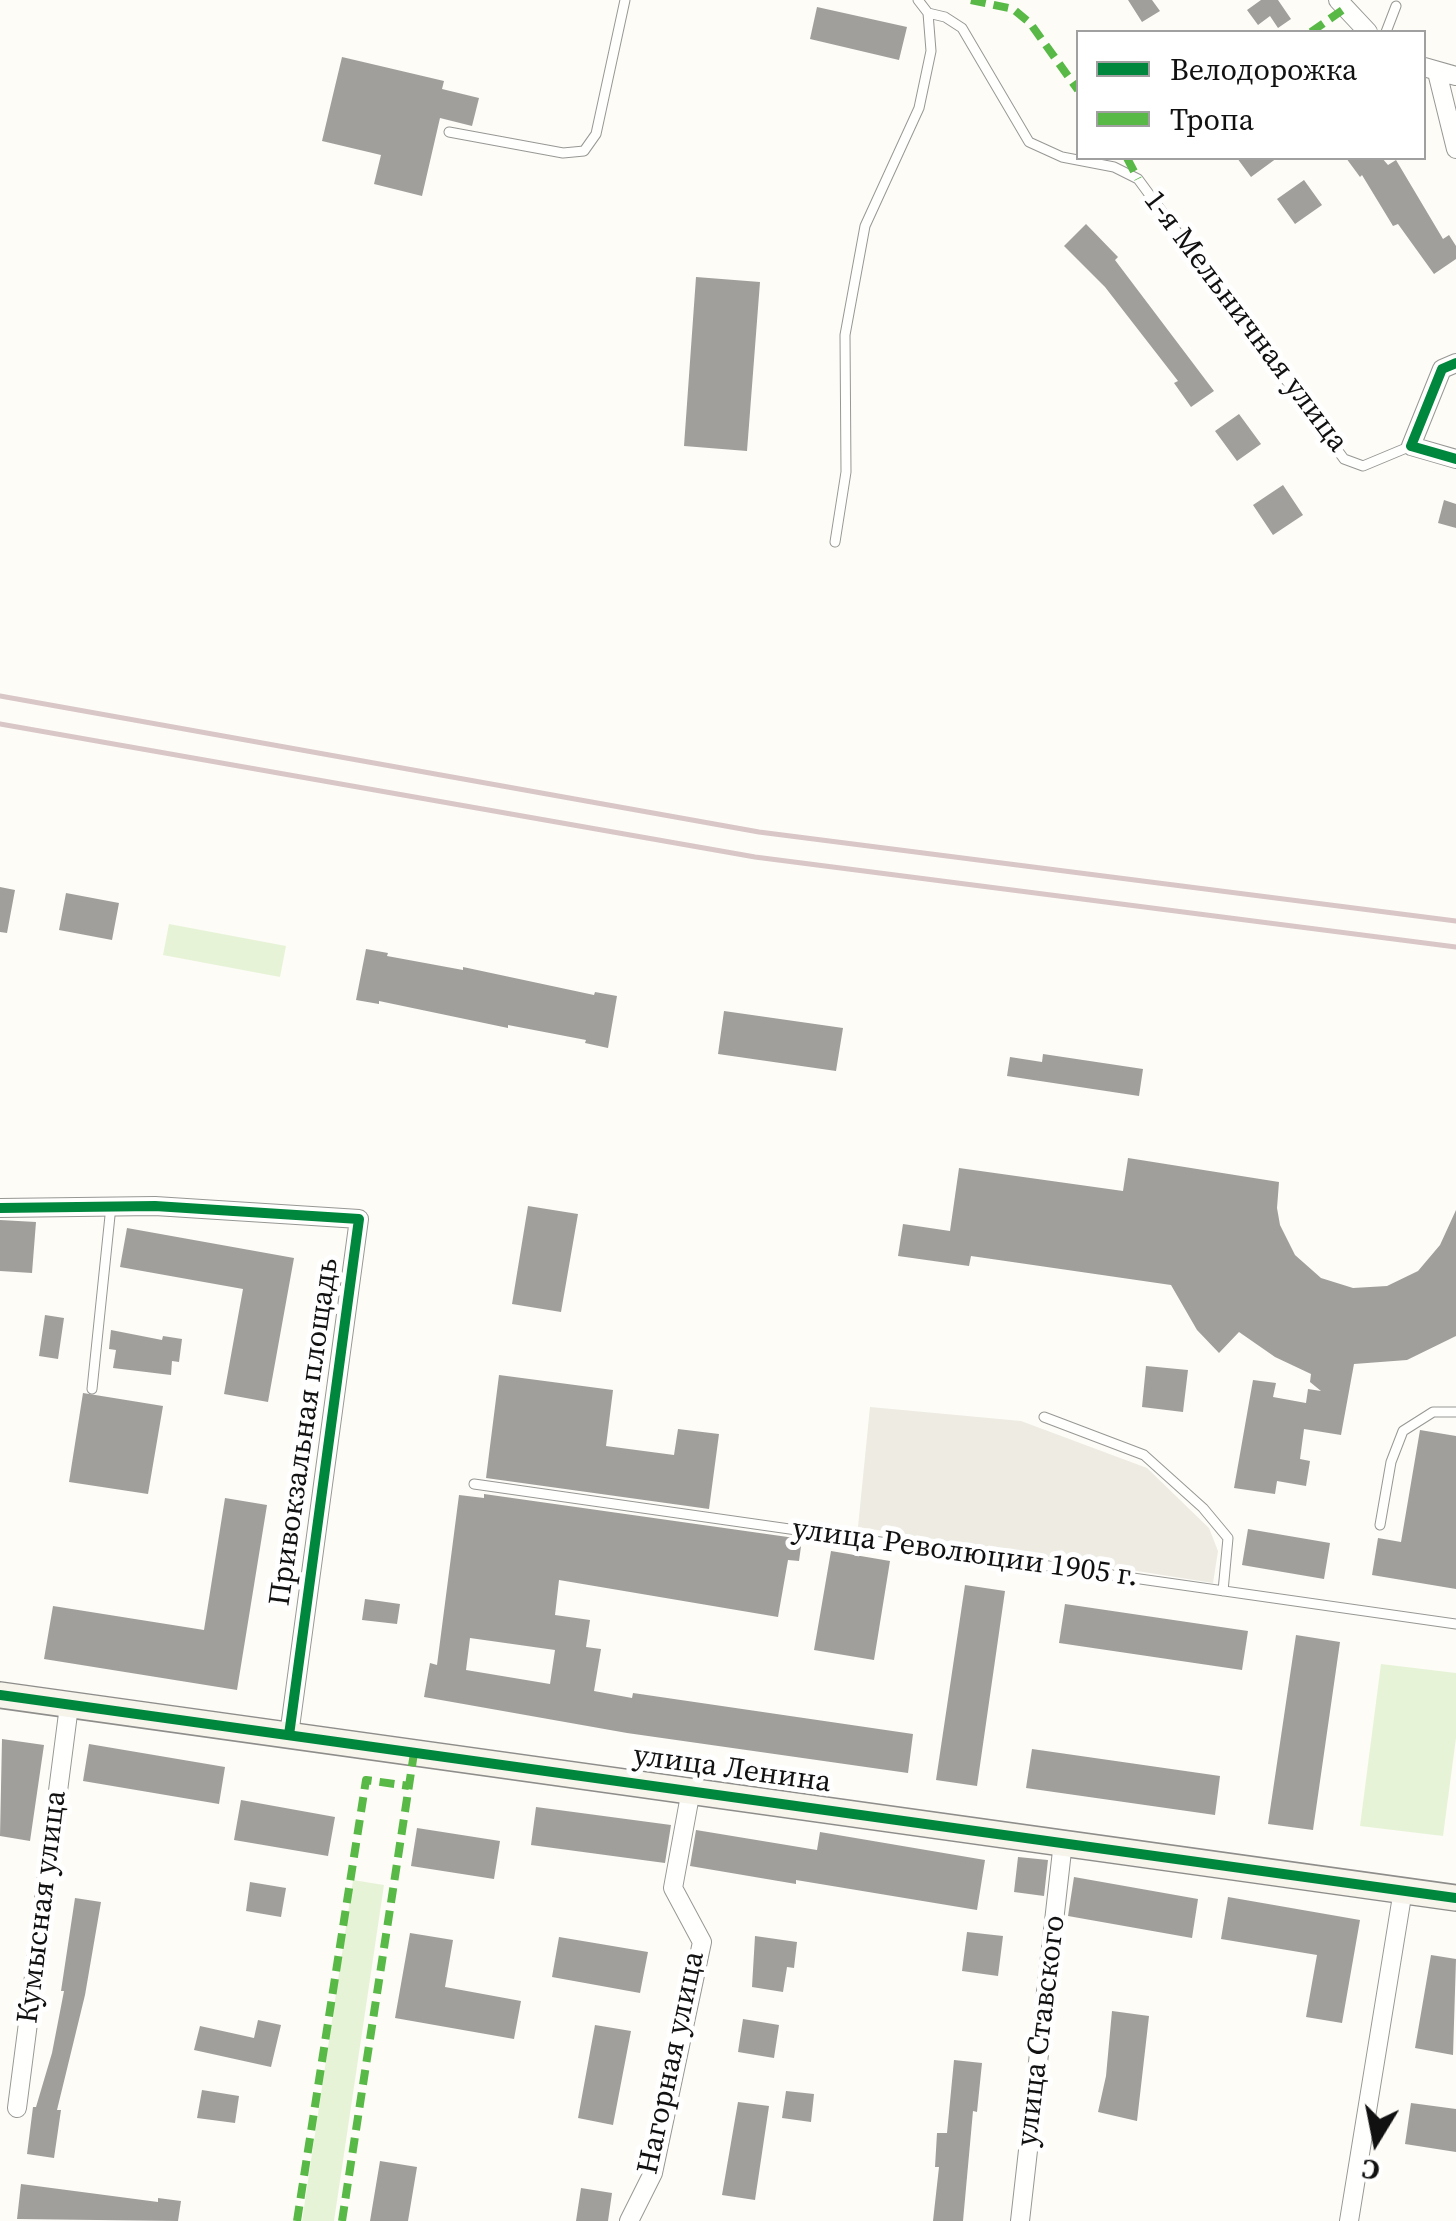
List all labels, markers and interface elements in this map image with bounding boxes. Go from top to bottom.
legend [1076,30,1426,160]
text: Велодорожка [1170,49,1357,90]
text: Тропа [1170,99,1254,140]
street label: 1-я Мельничная улица [1135,184,1355,460]
street label: Привокзальная площадь [263,1256,347,1608]
street label: улица Революции 1905 г. [790,1512,1140,1596]
street label: улица Ленина [631,1738,833,1802]
street label: Кумысная улица [11,1789,75,2025]
street label: улица Ставского [1010,1913,1074,2149]
street label: Нагорная улица [631,1948,713,2178]
north arrow [1326,2091,1426,2191]
text: С [1359,2150,1383,2191]

